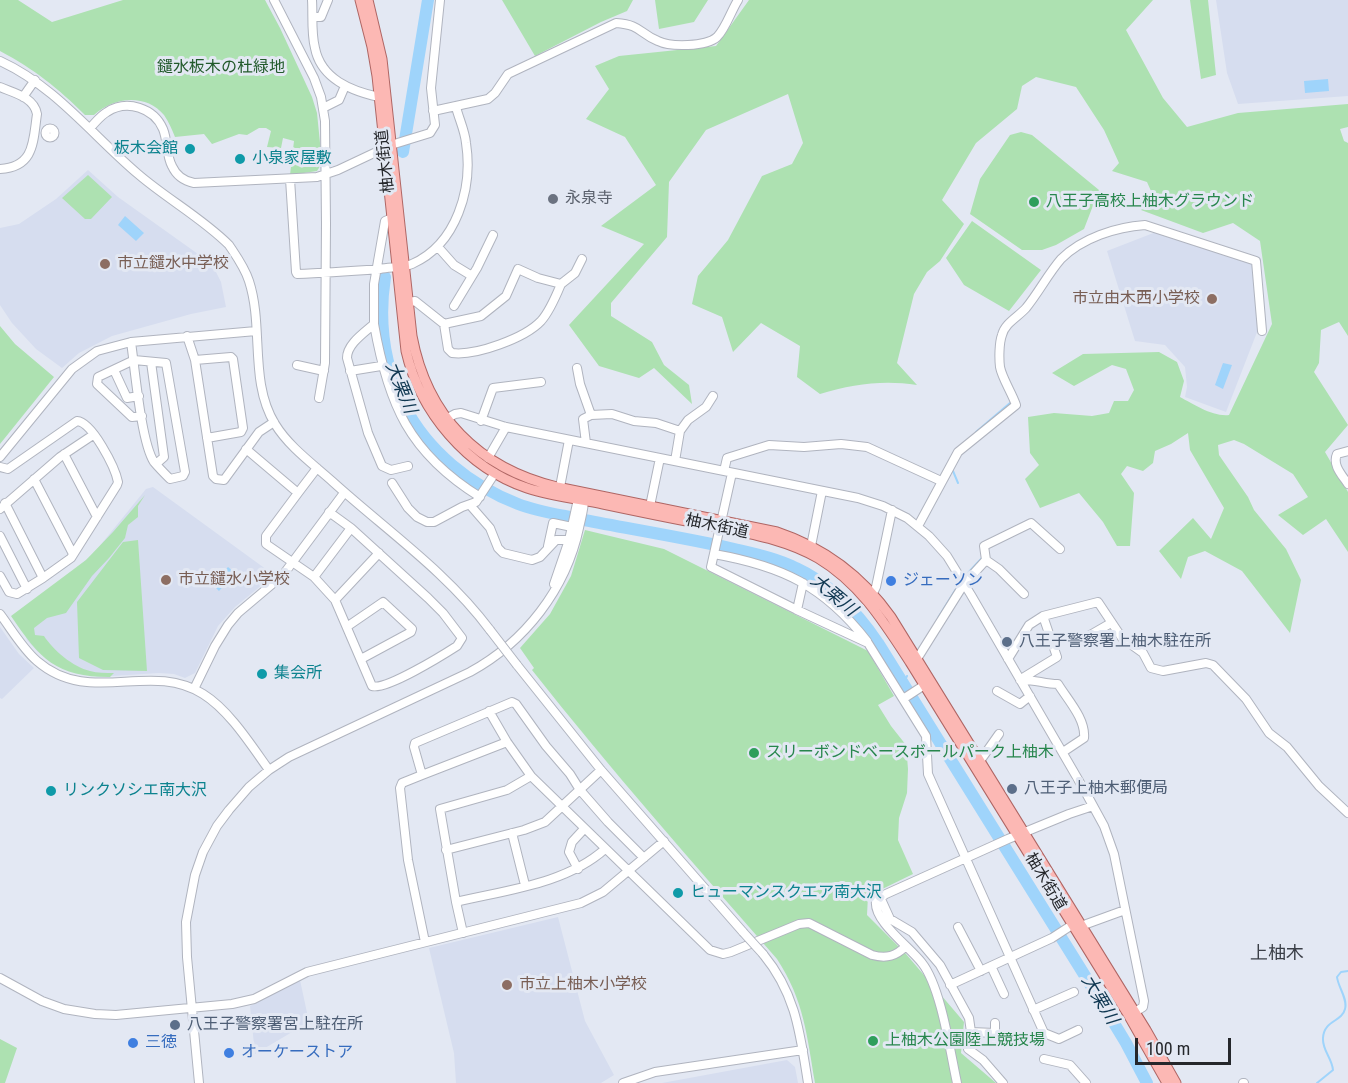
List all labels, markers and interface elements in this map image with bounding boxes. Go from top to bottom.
park label: 鑓水板木の杜緑地 [157,58,285,78]
street label: 柚木街道 [373,128,399,194]
place label: 板木会館 [114,139,178,159]
marker: 板木会館 [183,142,197,156]
place label: 小泉家屋敷 [252,149,332,169]
marker: 小泉家屋敷 [233,152,247,166]
place label: 永泉寺 [565,189,613,209]
marker: 永泉寺 [546,192,560,206]
place label: 八王子高校上柚木グラウンド [1046,192,1254,212]
marker: 八王子高校上柚木グラウンド [1027,195,1041,209]
place label: 市立鑓水中学校 [117,254,229,274]
marker: 市立鑓水中学校 [98,257,112,271]
place label: 市立由木西小学校 [1072,289,1200,309]
marker: 市立由木西小学校 [1205,292,1219,306]
water label: 大栗川 [380,359,420,417]
street label: 柚木街道 [684,511,750,543]
place label: 市立鑓水小学校 [178,570,290,590]
water label: 大栗川 [805,570,861,622]
place label: ジェーソン [903,571,983,591]
marker: 市立鑓水小学校 [159,573,173,587]
marker: ジェーソン [884,574,898,588]
place label: 八王子警察署上柚木駐在所 [1019,632,1211,652]
marker: 八王子警察署上柚木駐在所 [1000,635,1014,649]
place label: 集会所 [274,664,322,684]
marker: 集会所 [255,667,269,681]
place label: スリーボンドベースボールパーク上柚木 [766,743,1054,763]
marker: スリーボンドベースボールパーク上柚木 [747,746,761,760]
place label: 八王子上柚木郵便局 [1024,779,1168,799]
place label: リンクソシエ南大沢 [63,781,207,801]
marker: 八王子上柚木郵便局 [1005,782,1019,796]
marker: リンクソシエ南大沢 [44,784,58,798]
street label: 柚木街道 [1020,850,1070,914]
place label: ヒューマンスクエア南大沢 [690,883,882,903]
marker: ヒューマンスクエア南大沢 [671,886,685,900]
district label: 上柚木 [1250,943,1304,965]
water label: 大栗川 [1076,971,1122,1029]
place label: 市立上柚木小学校 [519,975,647,995]
marker: 市立上柚木小学校 [500,978,514,992]
place label: 八王子警察署宮上駐在所 [187,1015,363,1035]
marker: 八王子警察署宮上駐在所 [168,1018,182,1032]
scale bar [1138,1026,1234,1064]
place label: 上柚木公園陸上競技場 [885,1031,1045,1051]
place label: 三徳 [145,1033,177,1053]
marker: 上柚木公園陸上競技場 [866,1034,880,1048]
marker: 三徳 [126,1036,140,1050]
text: 100 m [1146,1038,1190,1059]
place label: オーケーストア [241,1043,353,1063]
marker: オーケーストア [222,1046,236,1060]

